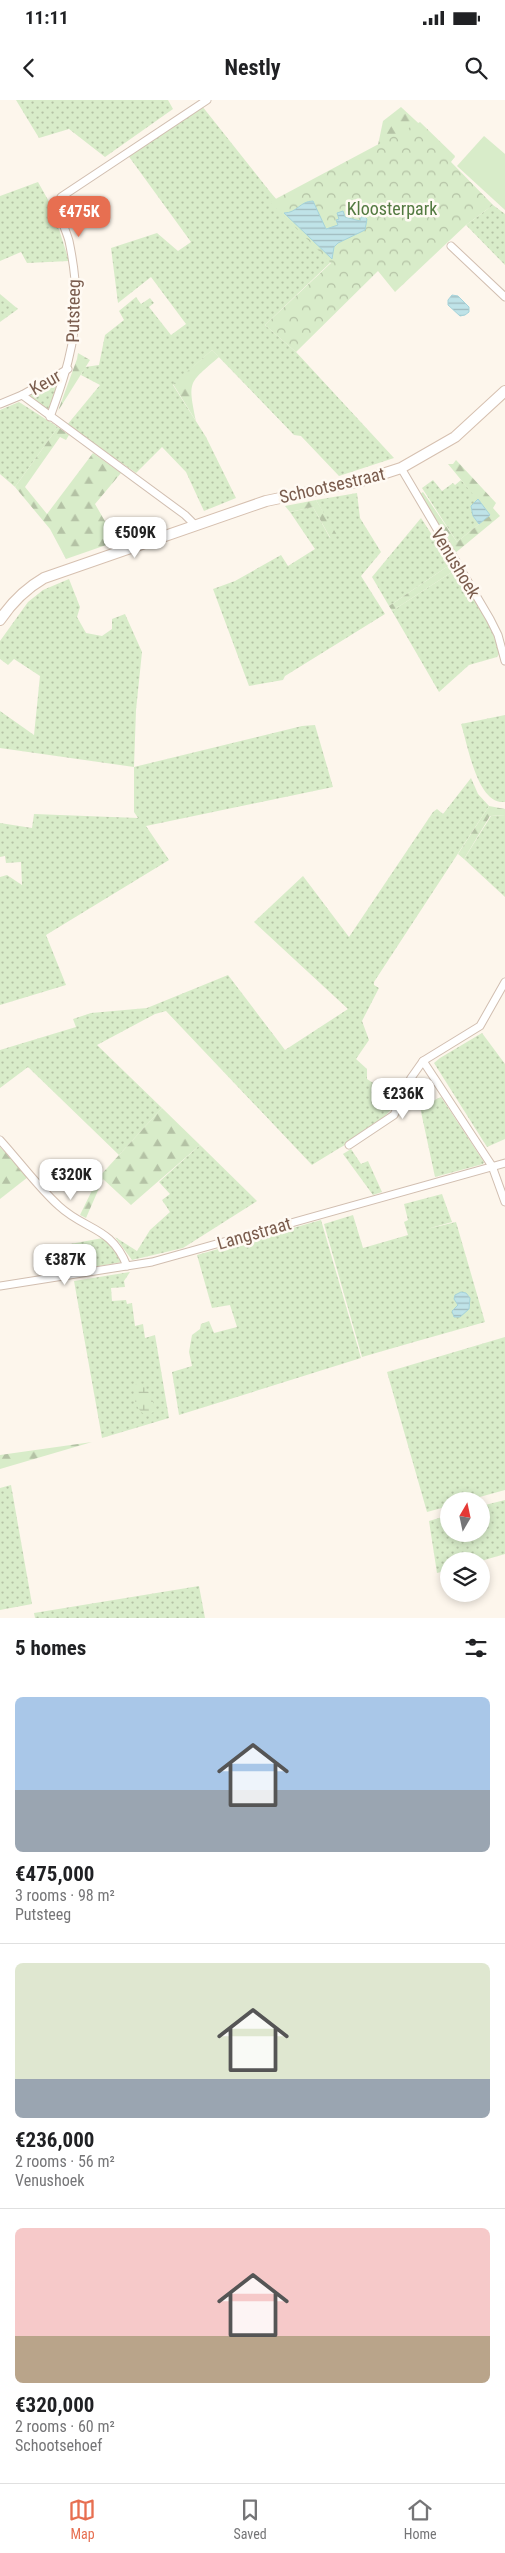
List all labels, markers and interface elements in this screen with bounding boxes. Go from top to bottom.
text: 11:11 [25,6,69,29]
icon: back [15,54,43,82]
icon: search [462,54,490,82]
text: Nestly [224,55,281,80]
pin: €475K [44,196,114,238]
park label: Kloosterpark [347,198,437,219]
text: €475K [58,202,100,221]
street label: Putsteeg [62,279,84,343]
street label: Keur [26,365,65,399]
street label: Schootsestraat [277,463,387,507]
pin: €509K [100,516,170,559]
text: €509K [114,523,156,542]
street label: Venushoek [427,524,485,602]
pin: €236K [368,1078,438,1120]
text: €236K [382,1084,424,1103]
pin: €320K [36,1158,106,1201]
text: €320K [50,1165,92,1184]
street label: Langstraat [215,1212,293,1254]
pin: €387K [30,1244,100,1286]
text: €387K [44,1250,86,1269]
north arrow [440,1492,490,1542]
map controls [440,1492,490,1602]
button: layers [440,1552,490,1602]
icon: filters [462,1634,490,1662]
text: 5 homes [15,1636,86,1660]
icon: home [208,1730,298,1820]
text: €475,000 [15,1862,94,1886]
text: 3 rooms · 98 m² [15,1886,115,1905]
text: Putsteeg [15,1905,71,1924]
icon: home [208,1995,298,2085]
text: €236,000 [15,2128,94,2152]
text: 2 rooms · 56 m² [15,2152,115,2171]
text: Venushoek [15,2171,84,2190]
icon: home [208,2260,298,2350]
text: €320,000 [15,2393,94,2417]
text: 2 rooms · 60 m² [15,2417,115,2436]
text: Schootsehoef [15,2436,102,2455]
tab: Map [68,2496,96,2542]
tab: Saved [233,2496,267,2542]
tab: Home [404,2496,437,2542]

